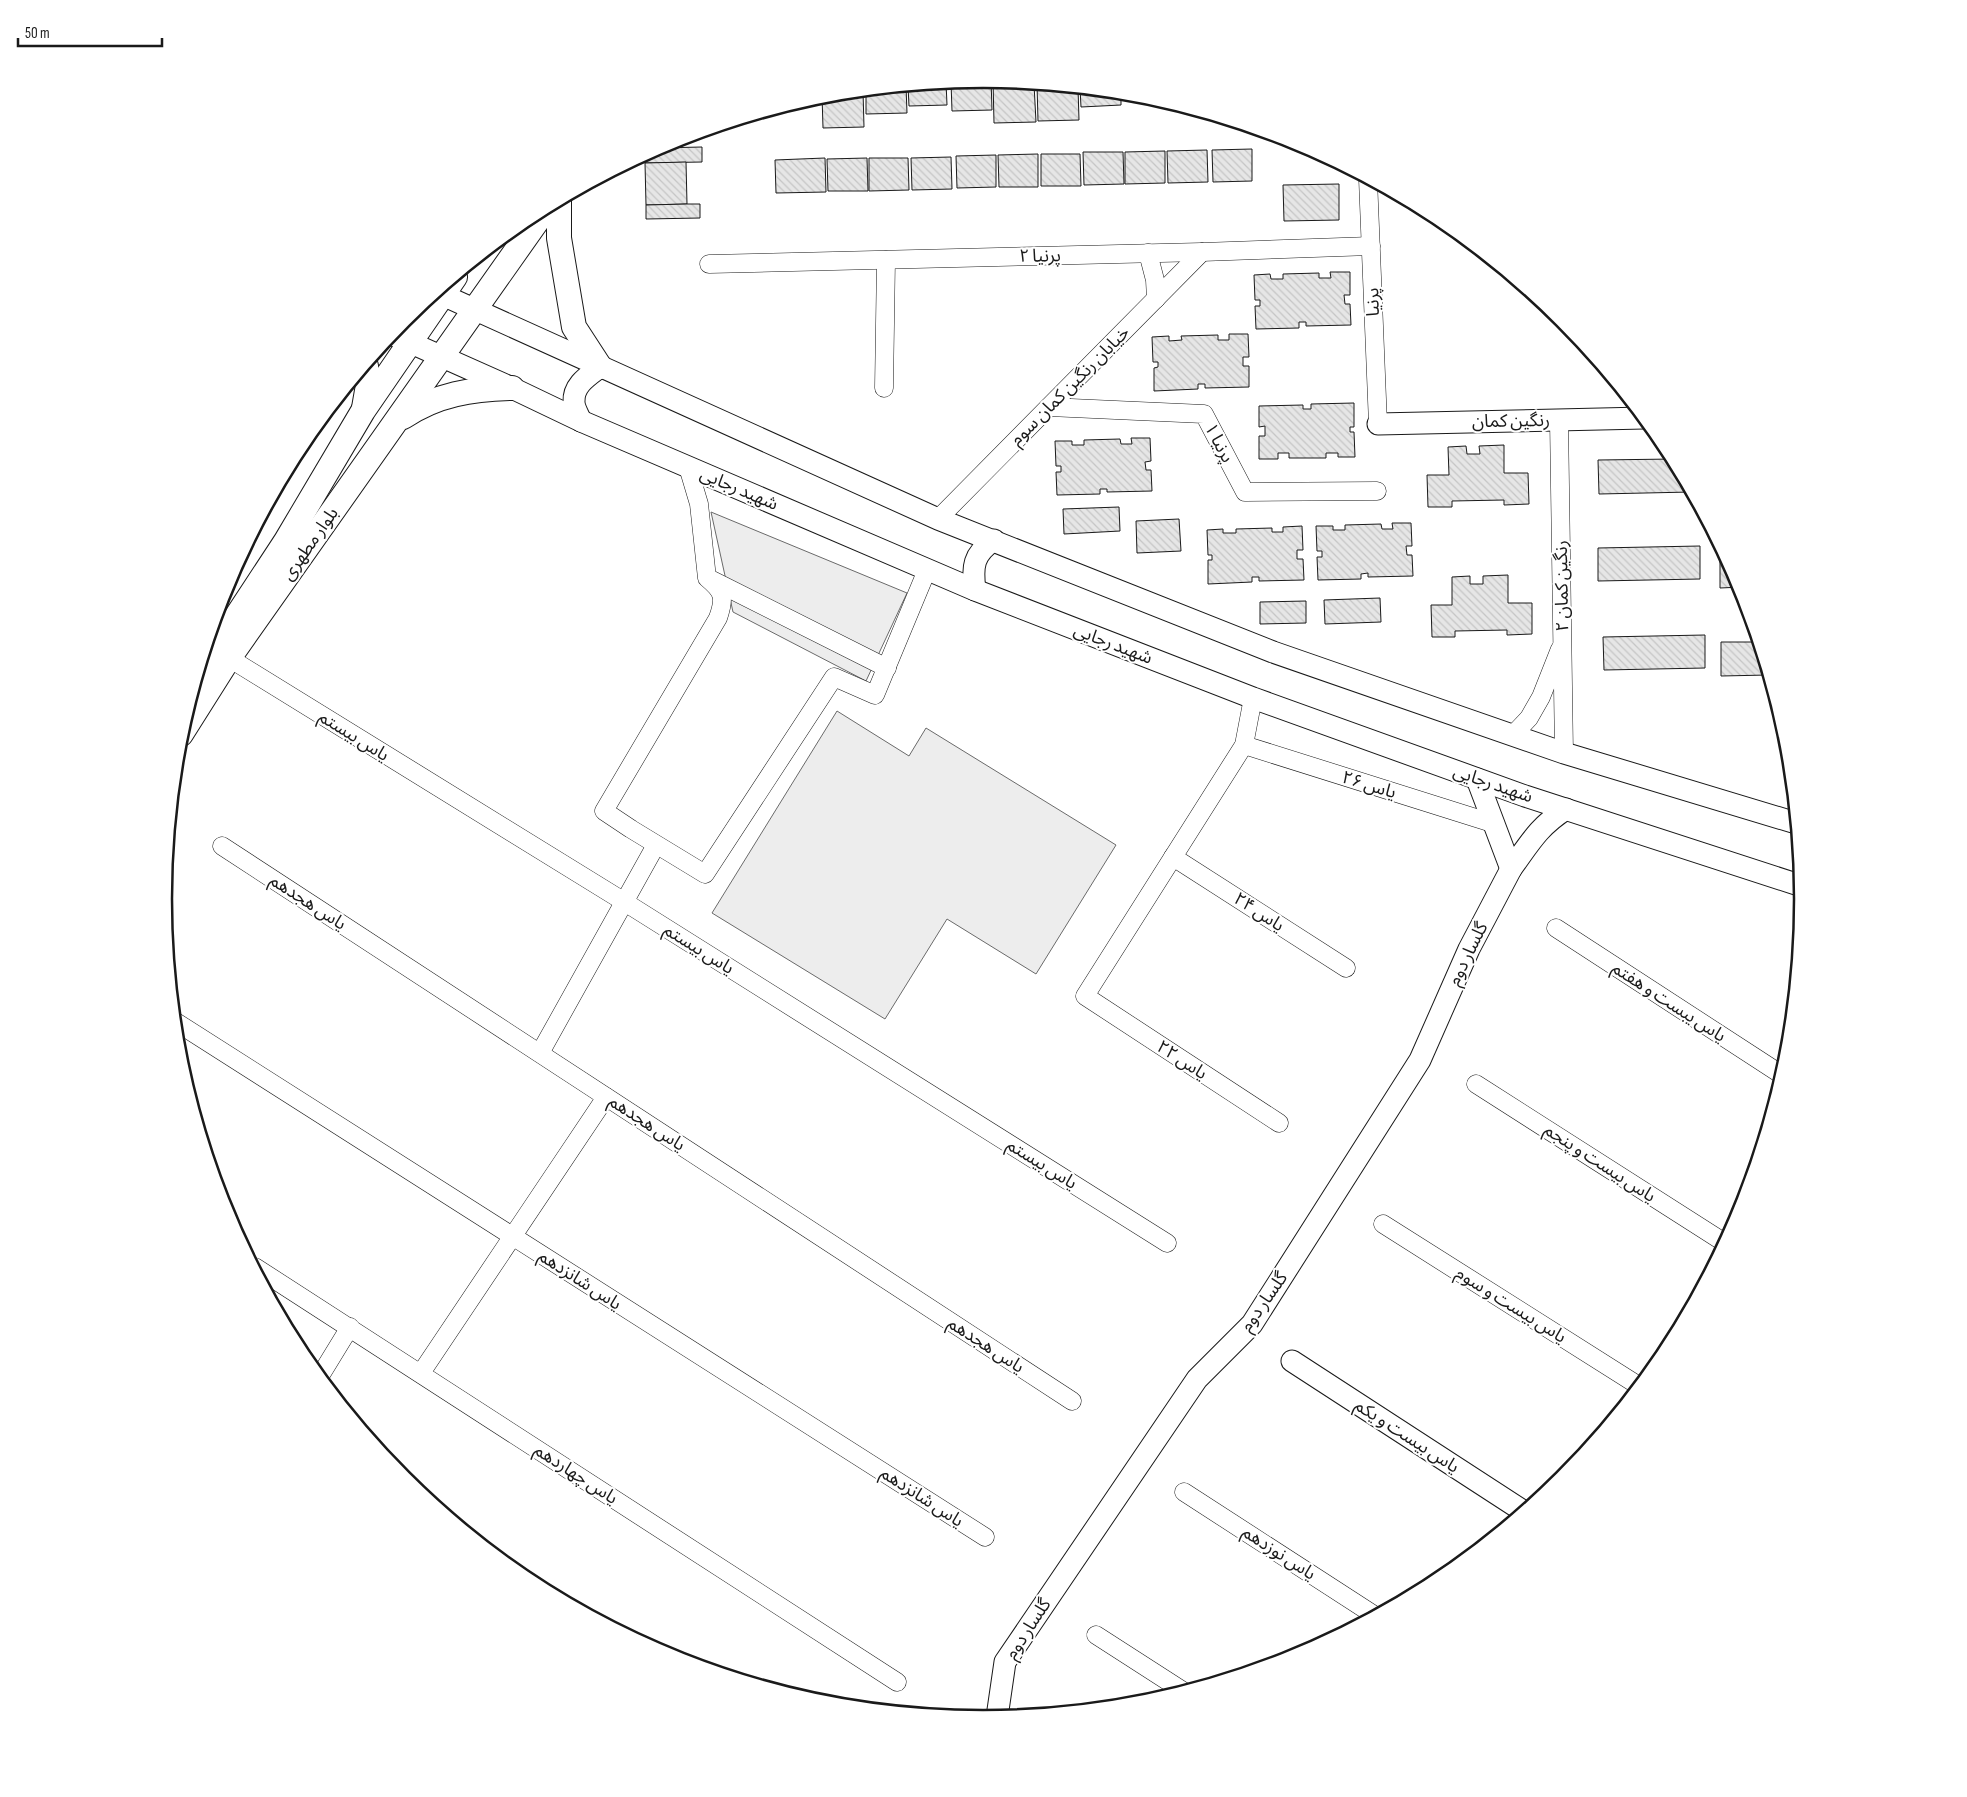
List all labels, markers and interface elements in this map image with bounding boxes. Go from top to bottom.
scale bar [18,15,161,47]
text: 50 m [25,24,50,43]
street label: پرنیا ۲ [1019,245,1061,267]
street label: پرنیا [1362,287,1384,317]
street label: خیابان رنگین کمان سوم [1006,322,1136,452]
street label: رنگین کمان [1472,410,1550,432]
street label: پرنیا ۱ [1200,420,1238,467]
street label: شهید رجایی [697,463,781,515]
street label: بلوار مطهری [277,503,343,585]
street label: رنگین کمان ۲ [1551,540,1573,632]
street label: شهید رجایی [1071,619,1155,669]
street label: یاس بیستم [314,706,393,768]
street label: شهید رجایی [1450,761,1536,807]
street label: یاس ۲۶ [1339,767,1399,803]
street label: یاس هجدهم [265,869,350,936]
street label: یاس ۲۴ [1230,888,1288,936]
street label: گلسار دوم [1444,918,1495,991]
street label: یاس بیستم [659,919,738,981]
street label: یاس یبست و هفتم [1607,957,1730,1048]
street label: یاس ۲۲ [1153,1036,1211,1084]
street label: یاس هجدهم [604,1090,689,1157]
street label: یاس بیست و پنجم [1539,1119,1660,1209]
street label: یاس بیستم [1002,1134,1081,1196]
street label: یاس شانزدهم [533,1245,626,1316]
street label: یاس بیست و سوم [1450,1262,1570,1350]
street label: گلسار دوم [1236,1268,1295,1338]
street label: یاس هجدهم [943,1312,1028,1379]
street label: یاس بیست و یکم [1350,1394,1463,1479]
street label: یاس چهاردهم [529,1439,622,1510]
street label: یاس شانزدهم [875,1462,968,1533]
street label: یاس نوزدهم [1237,1521,1320,1586]
street label: گلسار دوم [1001,1594,1058,1665]

